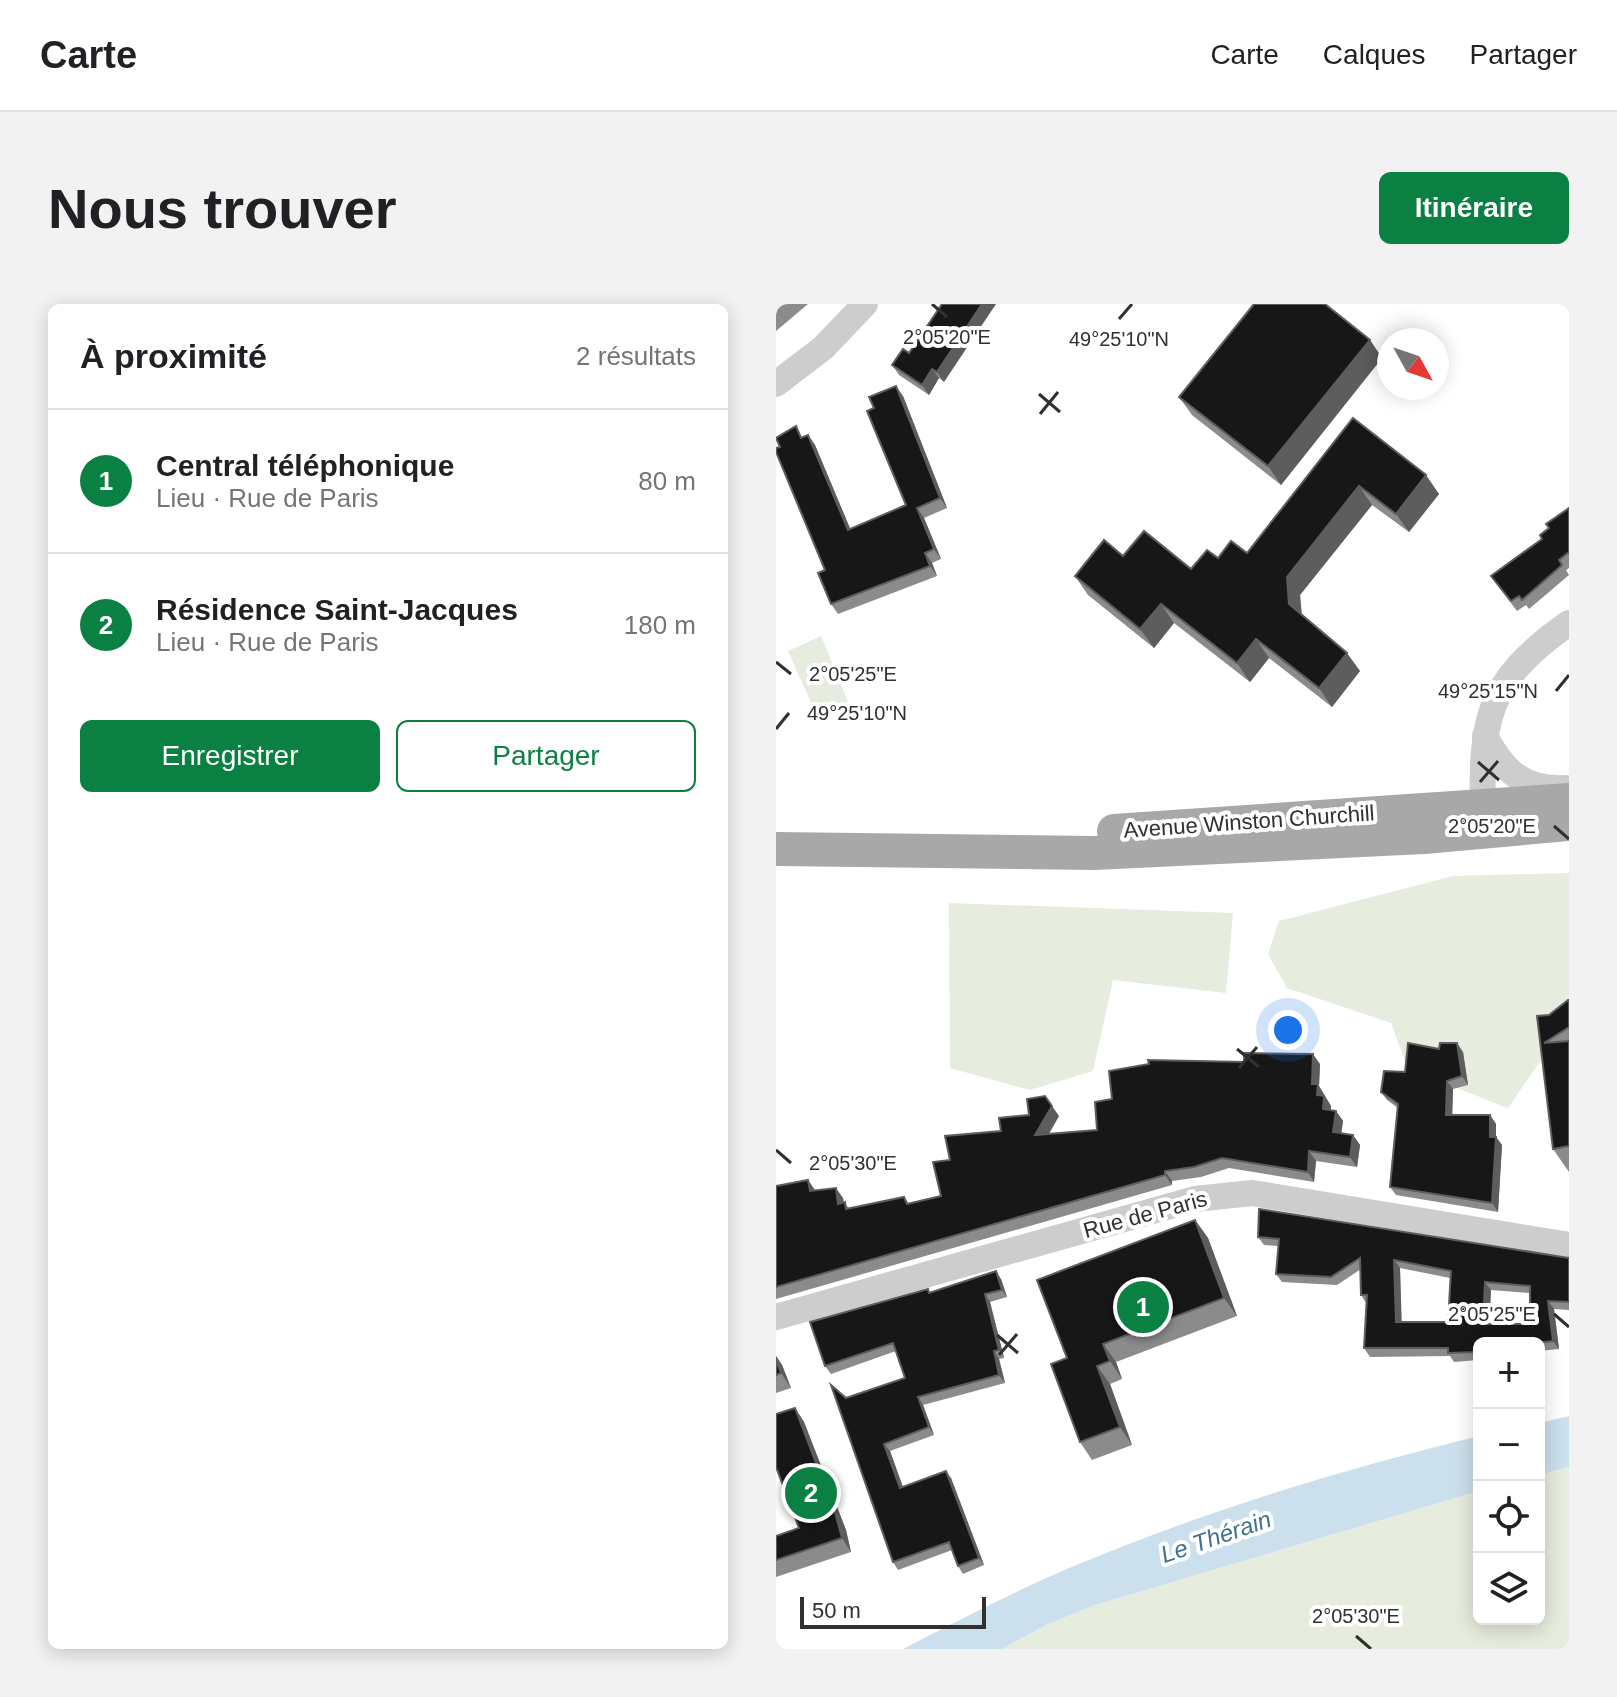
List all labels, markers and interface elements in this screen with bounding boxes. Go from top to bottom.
text: Carte [40,34,137,76]
text: Carte [1210,39,1279,70]
text: Calques [1323,39,1426,70]
text: Partager [1470,39,1577,70]
button: Itinéraire [1379,172,1569,244]
text: Nous trouver [48,177,397,240]
text: 2°05'20"E [903,326,991,348]
text: 49°25'10"N [1069,328,1169,350]
north arrow [1377,328,1449,400]
text: À proximité [80,337,267,375]
text: 2 résultats [576,341,696,371]
text: Central téléphonique [156,449,454,482]
text: 1 [99,466,113,496]
text: 80 m [638,466,696,496]
text: Lieu · Rue de Paris [156,483,379,513]
text: Résidence Saint-Jacques [156,593,518,626]
text: 2 [99,610,113,640]
text: 180 m [624,610,696,640]
text: Lieu · Rue de Paris [156,627,379,657]
text: 2°05'25"E [809,663,897,685]
text: 49°25'15"N [1438,680,1538,702]
text: 49°25'10"N [807,702,907,724]
button: Enregistrer [80,720,380,792]
button: Partager [396,720,696,792]
street label: Avenue Winston Churchill [1123,800,1375,843]
text: 2°05'20"E [1448,815,1536,837]
your location [1268,1010,1308,1050]
text: 2°05'30"E [809,1152,897,1174]
street label: Rue de Paris [1080,1186,1210,1243]
pin: 1 [1117,1277,1169,1337]
text: 2°05'25"E [1448,1303,1536,1325]
map controls [1473,1337,1545,1625]
button: + [1473,1337,1545,1409]
button: − [1473,1409,1545,1481]
pin: 2 [785,1463,837,1523]
button: locate [1473,1481,1545,1553]
water label: Le Thérain [1157,1505,1274,1568]
button: layers [1473,1553,1545,1625]
scale bar [800,1593,986,1629]
text: 50 m [812,1598,861,1623]
text: 2°05'30"E [1312,1605,1400,1627]

